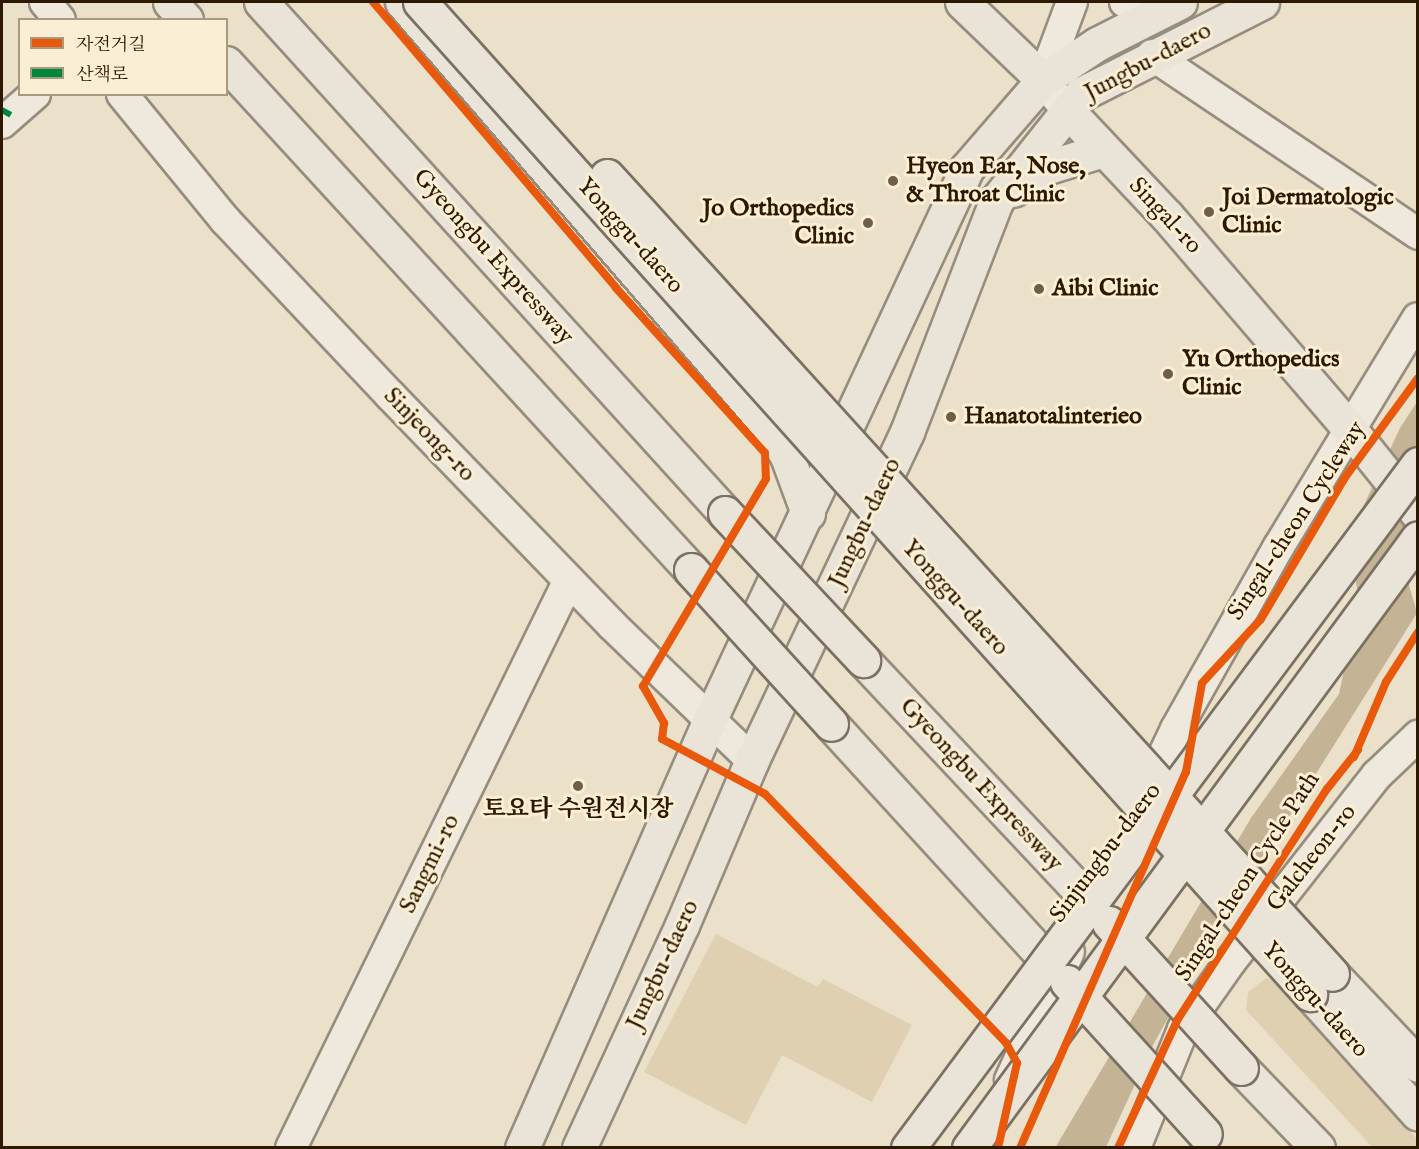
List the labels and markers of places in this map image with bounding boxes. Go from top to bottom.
place label: Hyeon Ear, Nose, & Throat Clinic [906,153,1086,209]
marker: Hyeon Ear, Nose, & Throat Clinic [884,172,902,190]
place label: Joi Dermatologic Clinic [1222,184,1394,240]
place label: Jo Orthopedics Clinic [702,195,854,251]
marker: Joi Dermatologic Clinic [1200,203,1218,221]
marker: Jo Orthopedics Clinic [859,214,877,232]
place label: Aibi Clinic [1052,275,1158,303]
marker: Aibi Clinic [1030,280,1048,298]
place label: Yu Orthopedics Clinic [1182,346,1339,402]
marker: Yu Orthopedics Clinic [1159,365,1177,383]
place label: Hanatotalinterieo [964,403,1142,431]
marker: Hanatotalinterieo [942,408,960,426]
marker: 토요타 수원전시장 [571,779,585,793]
place label: 토요타 수원전시장 [483,796,673,824]

